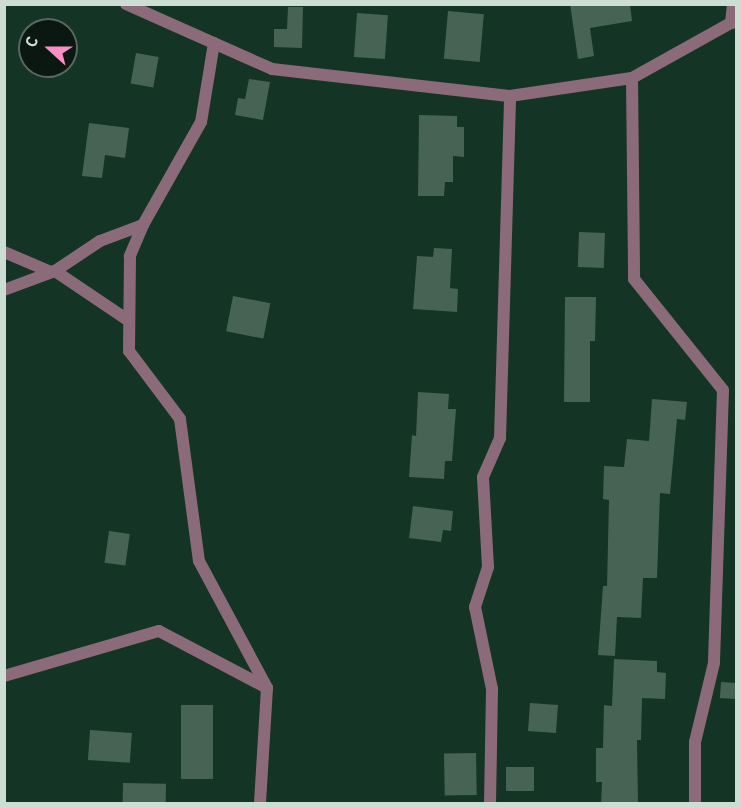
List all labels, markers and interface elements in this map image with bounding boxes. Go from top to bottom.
north arrow [18,18,78,78]
text: С [22,34,44,51]

